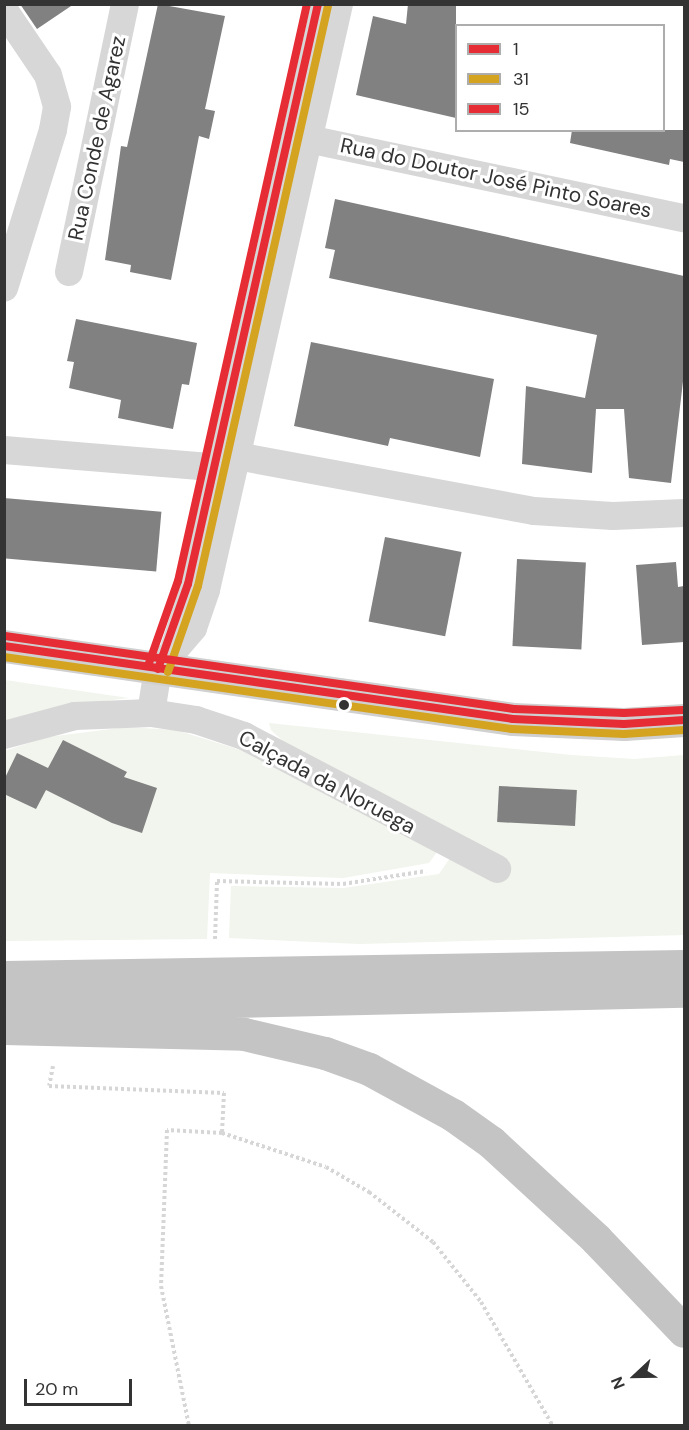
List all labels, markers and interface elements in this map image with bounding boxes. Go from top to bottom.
legend [455,24,665,132]
street label: Rua Conde de Agarez [63,33,131,243]
text: 1 [513,37,519,61]
text: 31 [513,67,529,91]
text: 15 [513,97,530,121]
street label: Rua do Doutor José Pinto Soares [338,133,654,223]
unlabelled marker [338,699,350,711]
street label: Calçada da Noruega [234,725,420,839]
north arrow [605,1346,665,1406]
scale bar [27,1367,135,1405]
text: N [606,1374,630,1392]
text: 20 m [35,1377,78,1401]

